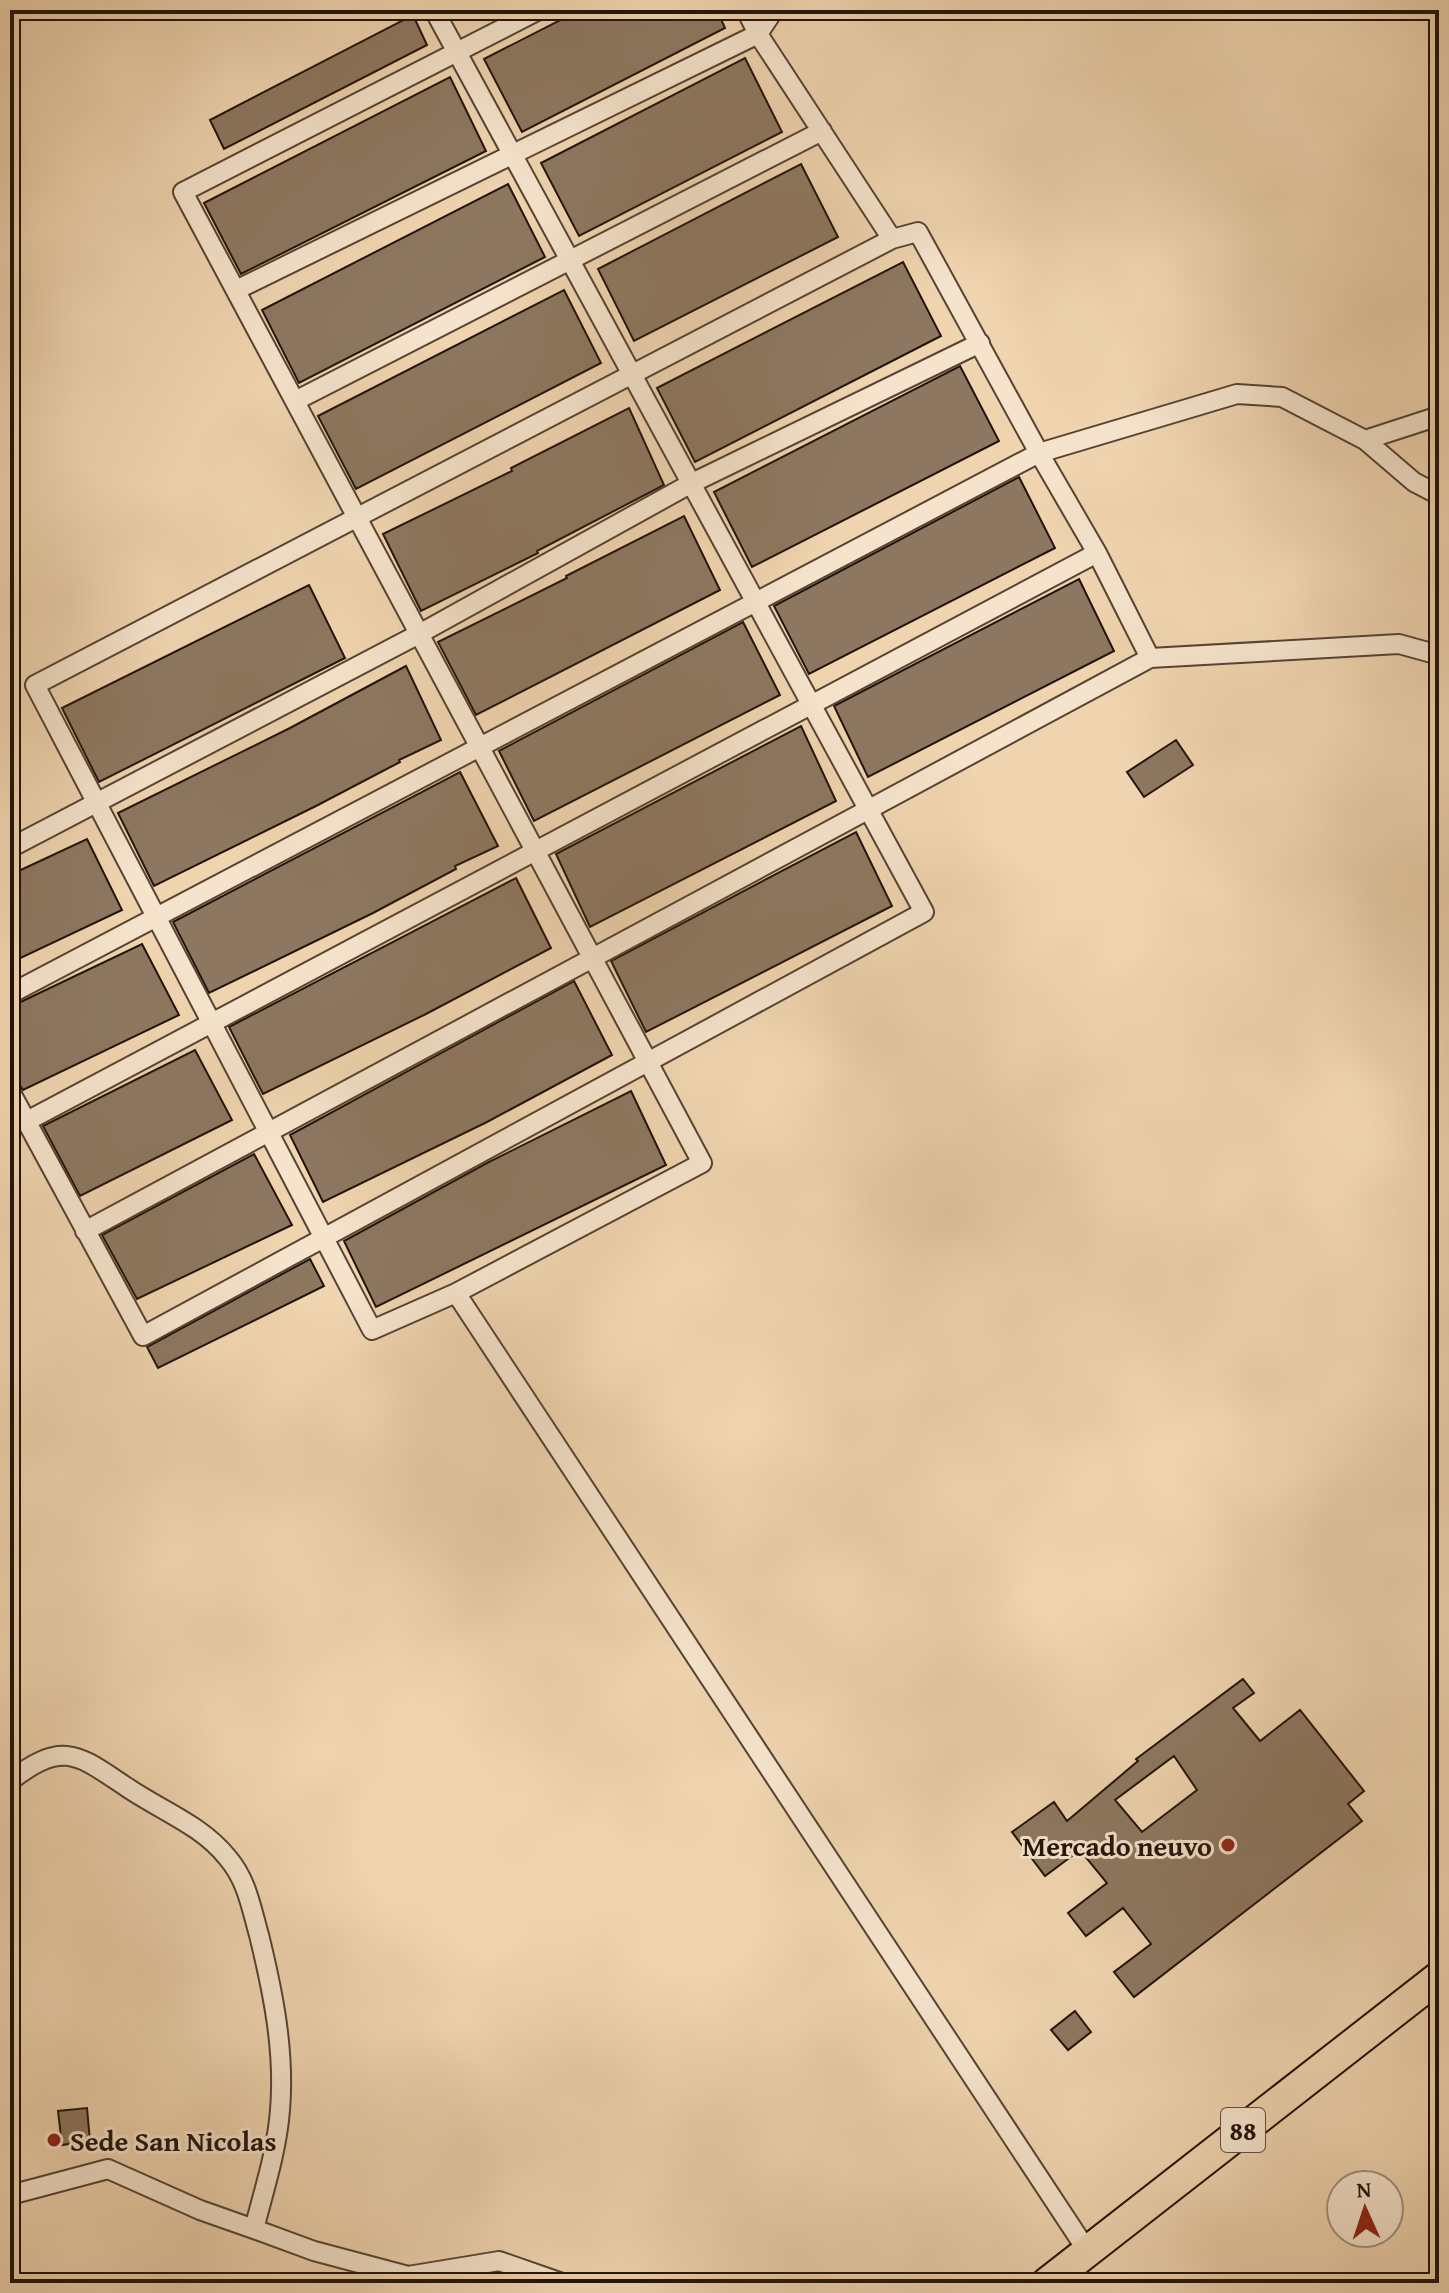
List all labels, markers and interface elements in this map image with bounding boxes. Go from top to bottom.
place label: Mercado neuvo [1022,1825,1212,1866]
marker: Mercado neuvo [1219,1836,1237,1854]
road number: 88 [1221,2108,1265,2152]
place label: Sede San Nicolas [70,2120,277,2161]
marker: Sede San Nicolas [45,2131,63,2149]
north arrow [1325,2169,1405,2249]
text: N [1356,2173,1372,2205]

